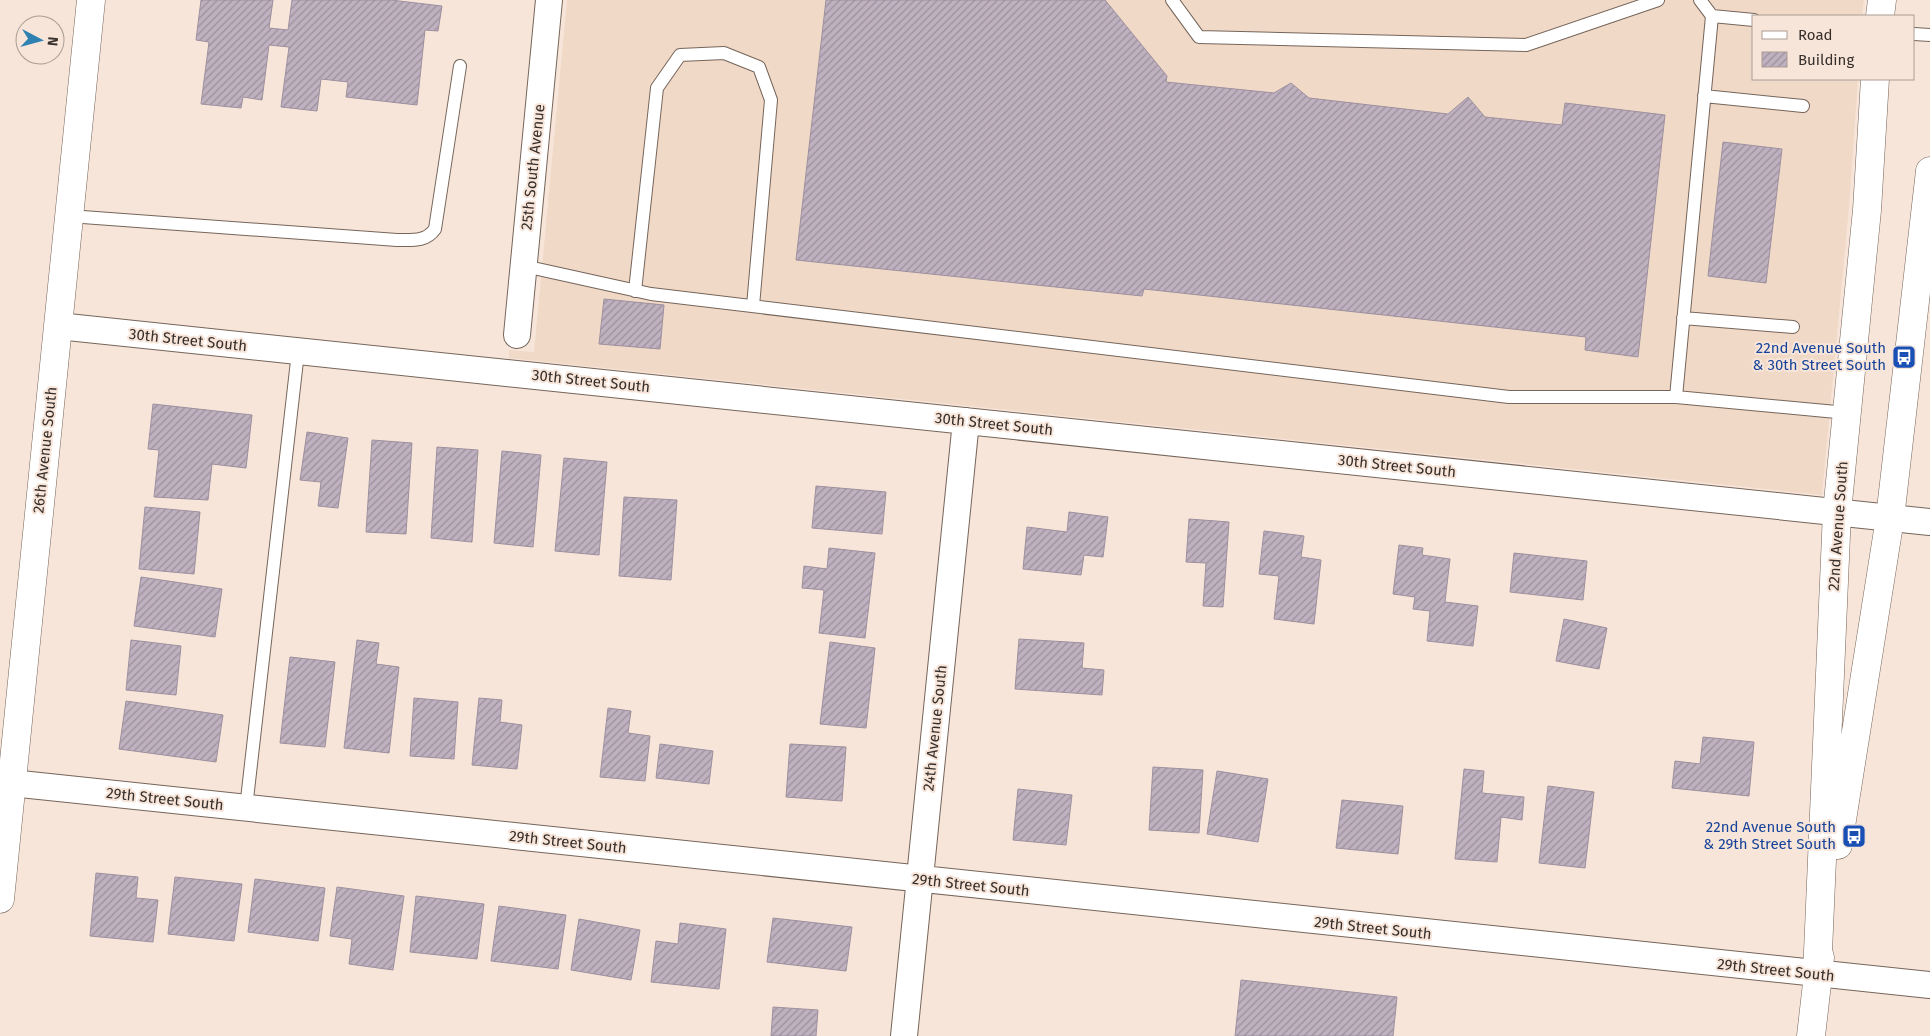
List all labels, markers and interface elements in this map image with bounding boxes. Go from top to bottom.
north arrow [15,15,65,65]
legend [1752,15,1915,80]
text: Road [1798,26,1833,44]
text: N [43,36,61,47]
text: Building [1798,51,1854,69]
street label: 25th South Avenue [517,103,549,231]
street label: 30th Street South [128,325,248,355]
place label: 22nd Avenue South & 30th Street South [1753,339,1886,374]
bus stop icon: 22nd Avenue South & 30th Street South [1891,344,1917,370]
street label: 30th Street South [531,366,651,396]
street label: 26th Avenue South [29,386,61,514]
street label: 30th Street South [934,409,1054,439]
street label: 30th Street South [1337,451,1457,481]
street label: 22nd Avenue South [1824,460,1852,592]
street label: 24th Avenue South [919,664,951,792]
street label: 29th Street South [105,784,225,814]
place label: 22nd Avenue South & 29th Street South [1703,818,1836,853]
bus stop icon: 22nd Avenue South & 29th Street South [1841,823,1867,849]
street label: 29th Street South [508,827,628,857]
street label: 29th Street South [911,870,1031,900]
street label: 29th Street South [1313,913,1433,943]
street label: 29th Street South [1716,955,1836,985]

